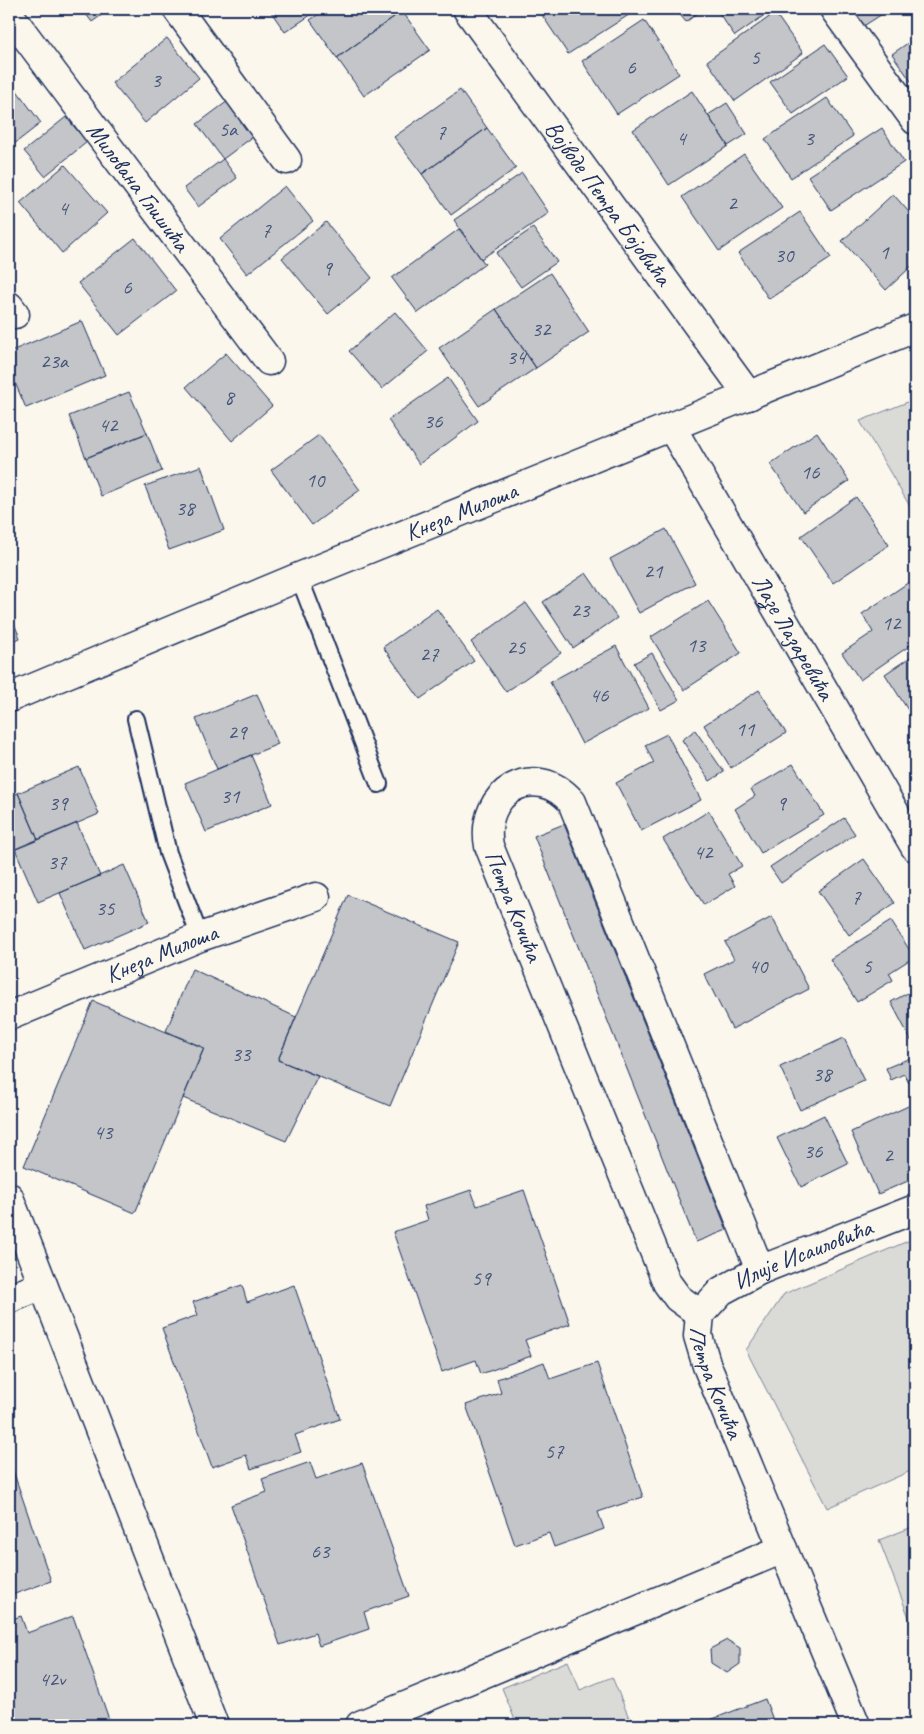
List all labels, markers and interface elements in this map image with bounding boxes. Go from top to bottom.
house number: 5 [750,44,761,70]
house number: 6 [626,54,636,80]
house number: 3 [151,67,162,93]
street label: Војводе Петра Бојовића [538,115,679,293]
street label: Милована Глишића [80,116,198,259]
house number: 5a [219,116,239,142]
house number: 7 [436,119,447,145]
house number: 4 [676,125,688,151]
house number: 3 [804,125,815,151]
house number: 2 [727,190,738,216]
house number: 4 [58,195,70,221]
house number: 7 [261,217,272,243]
house number: 1 [879,239,890,265]
house number: 30 [775,242,795,268]
house number: 9 [322,255,333,281]
house number: 6 [122,274,132,300]
house number: 32 [532,316,552,342]
house number: 34 [507,344,528,370]
house number: 23a [40,348,70,374]
house number: 8 [224,384,236,410]
house number: 36 [424,408,443,434]
house number: 42 [99,412,119,438]
house number: 16 [801,459,820,485]
house number: 10 [306,467,326,493]
street label: Кнеза Милоша [401,475,523,548]
house number: 38 [176,495,197,521]
house number: 21 [644,558,664,584]
street label: Лазе Лазаревића [745,569,842,707]
house number: 23 [571,597,591,623]
house number: 12 [882,610,902,636]
house number: 13 [687,632,707,658]
house number: 25 [507,634,527,660]
house number: 27 [420,641,440,667]
house number: 46 [590,682,609,708]
house number: 11 [736,716,756,742]
house number: 29 [228,719,248,745]
house number: 31 [221,783,241,809]
house number: 39 [49,790,69,816]
house number: 9 [776,790,787,816]
house number: 42 [694,839,714,865]
street label: Петра Кочића [478,846,550,967]
house number: 37 [48,849,68,875]
house number: 7 [851,884,862,910]
house number: 35 [96,895,116,921]
street label: Кнеза Милоша [101,917,223,989]
house number: 40 [749,953,769,979]
house number: 5 [862,953,873,979]
house number: 33 [232,1041,252,1067]
house number: 38 [813,1061,834,1087]
house number: 43 [94,1119,114,1145]
house number: 36 [804,1138,823,1164]
house number: 2 [883,1142,894,1168]
street label: Илије Исаиловића [728,1212,878,1297]
house number: 59 [472,1265,492,1291]
street label: Петра Кочића [682,1326,751,1444]
house number: 57 [545,1438,565,1464]
house number: 63 [311,1538,331,1564]
house number: 42v [39,1666,67,1692]

